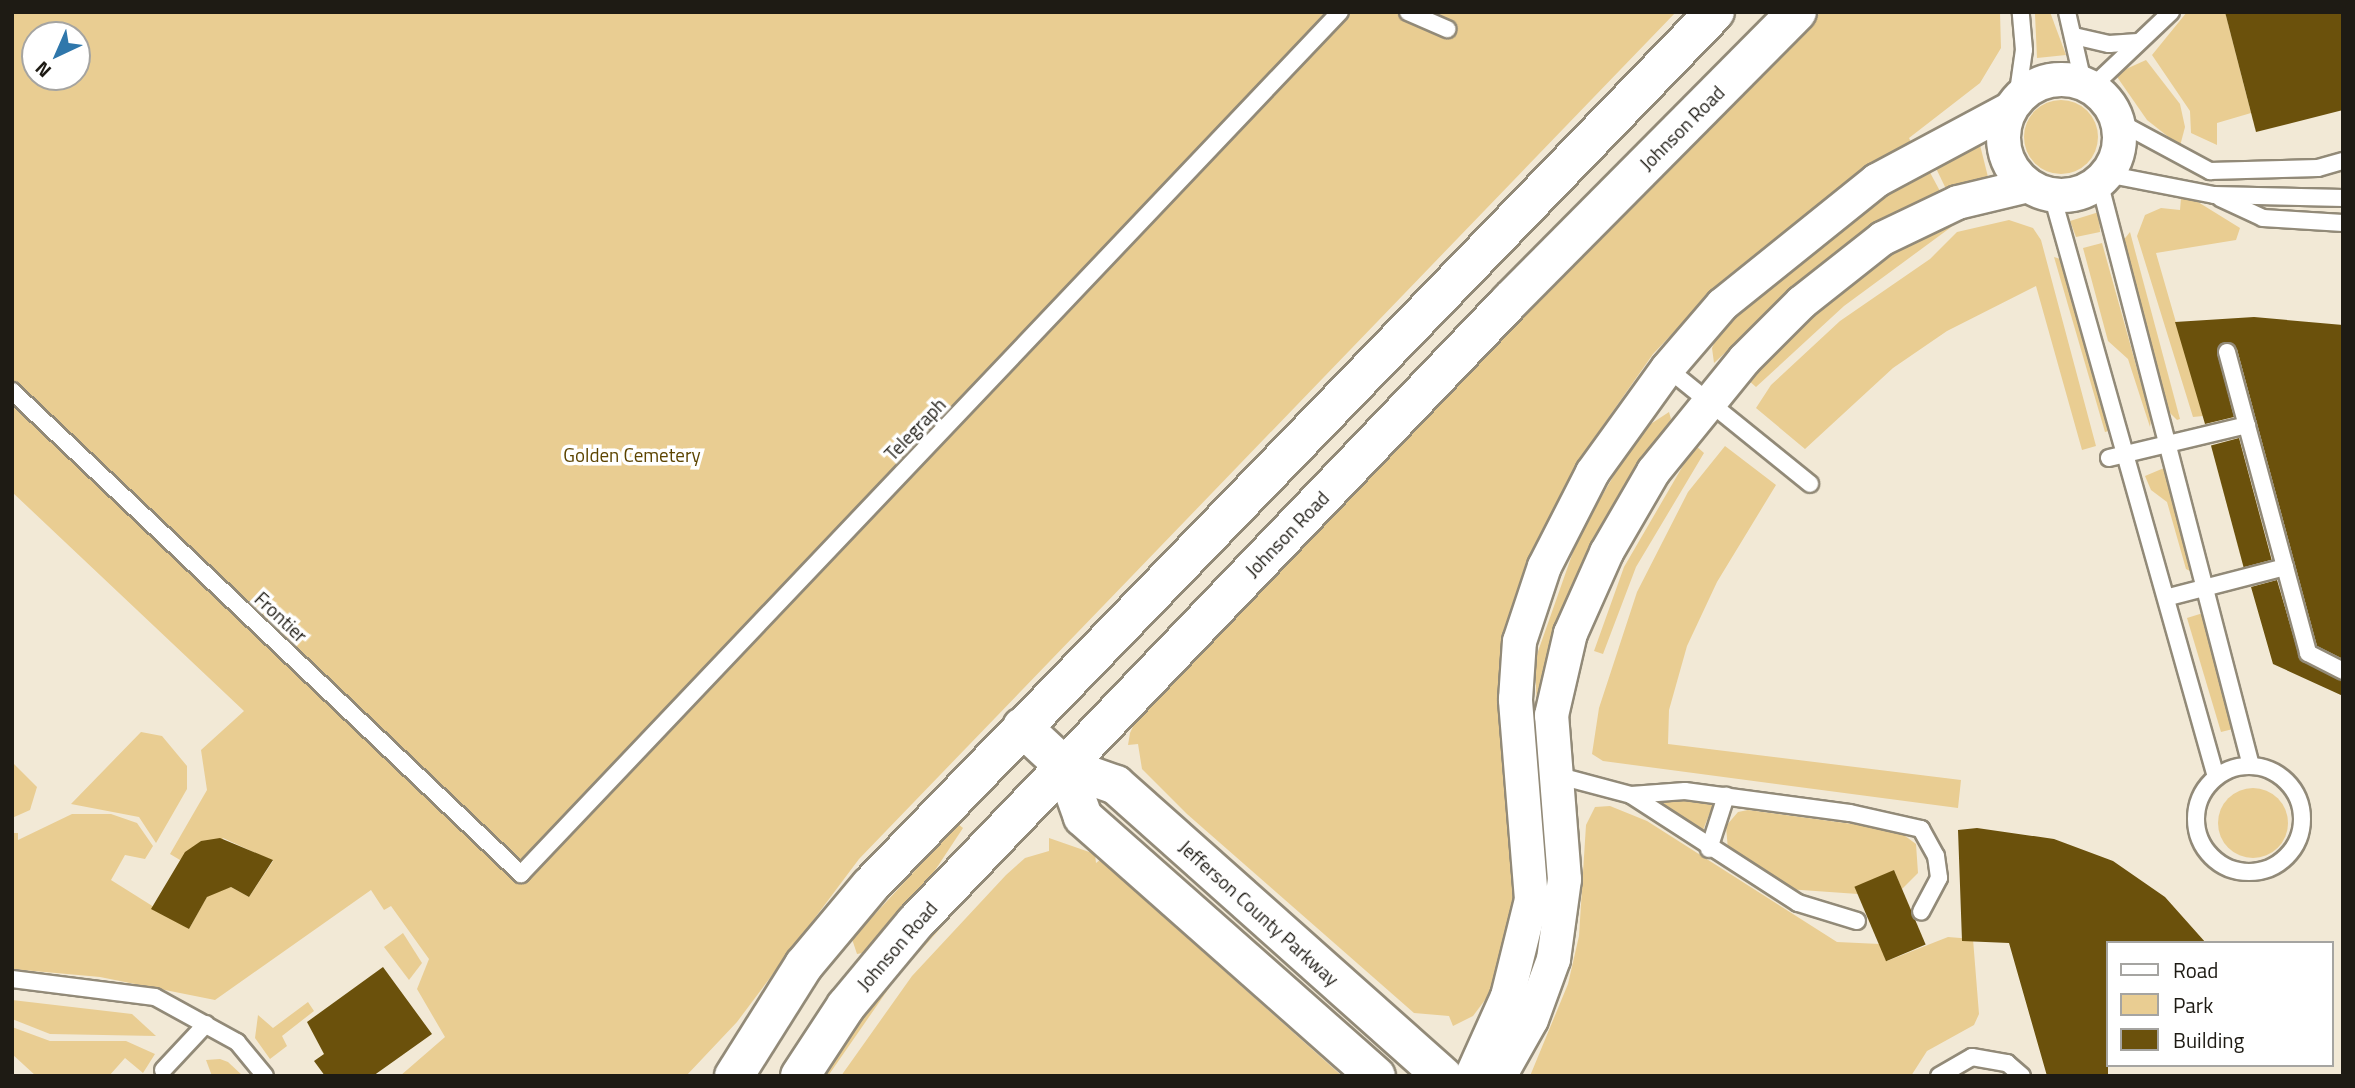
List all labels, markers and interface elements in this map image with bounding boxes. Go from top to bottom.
north arrow [21,21,91,91]
text: N [28,55,57,85]
street label: Johnson Road [1635,81,1729,175]
street label: Telegraph [880,393,950,465]
park label: Golden Cemetery [563,444,701,466]
street label: Johnson Road [1241,486,1333,582]
street label: Frontier [250,587,312,647]
street label: Jefferson County Parkway [1175,835,1343,991]
street label: Johnson Road [852,897,942,995]
legend [2106,941,2334,1067]
text: Road [2173,954,2218,986]
text: Park [2173,989,2213,1021]
text: Building [2173,1024,2244,1056]

